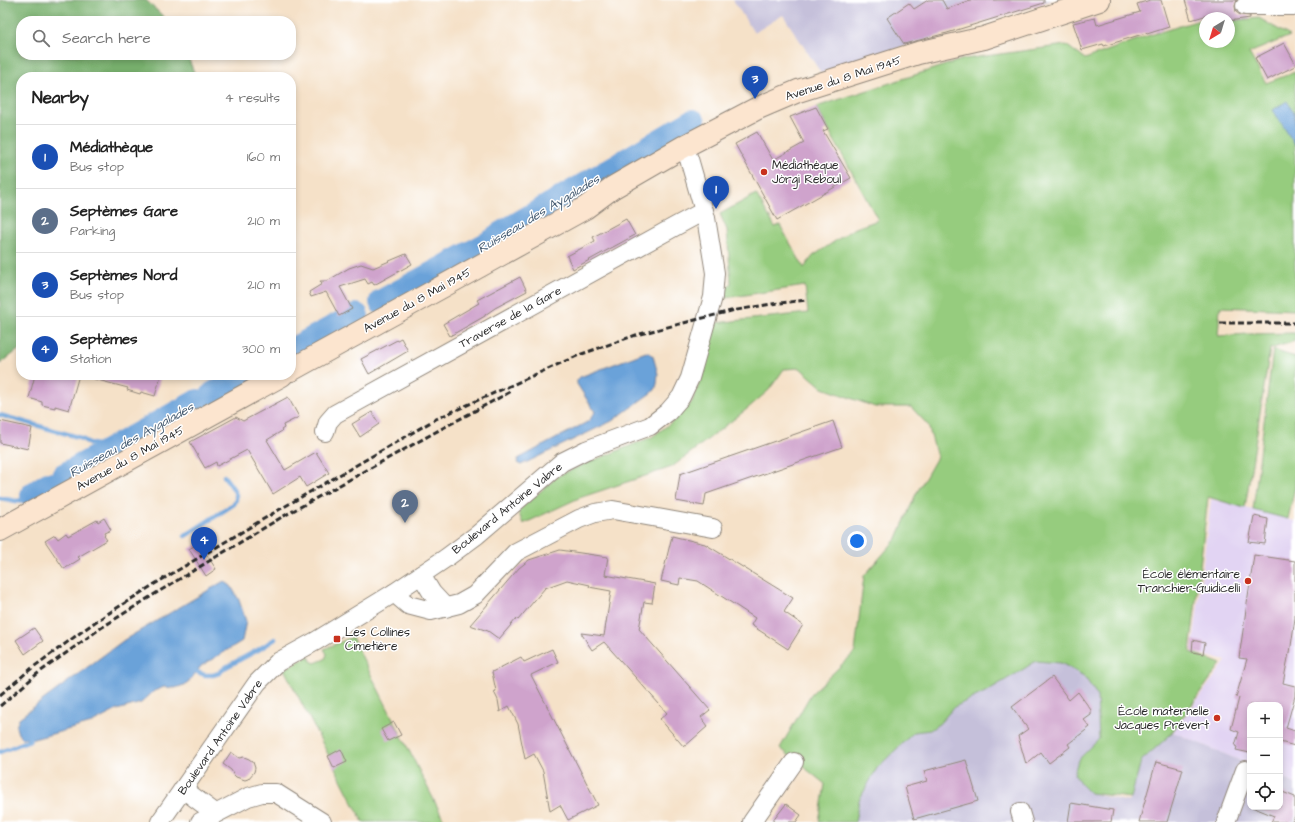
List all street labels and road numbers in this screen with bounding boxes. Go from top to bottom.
street label: Avenue du 8 Mai 1945 [783,52,904,105]
street label: Avenue du 8 Mai 1945 [360,263,475,337]
street label: Traverse de la Gare [456,282,565,353]
street label: Avenue du 8 Mai 1945 [73,421,188,495]
street label: Boulevard Antoine Vabre [449,458,567,558]
street label: Boulevard Antoine Vabre [174,676,267,798]

